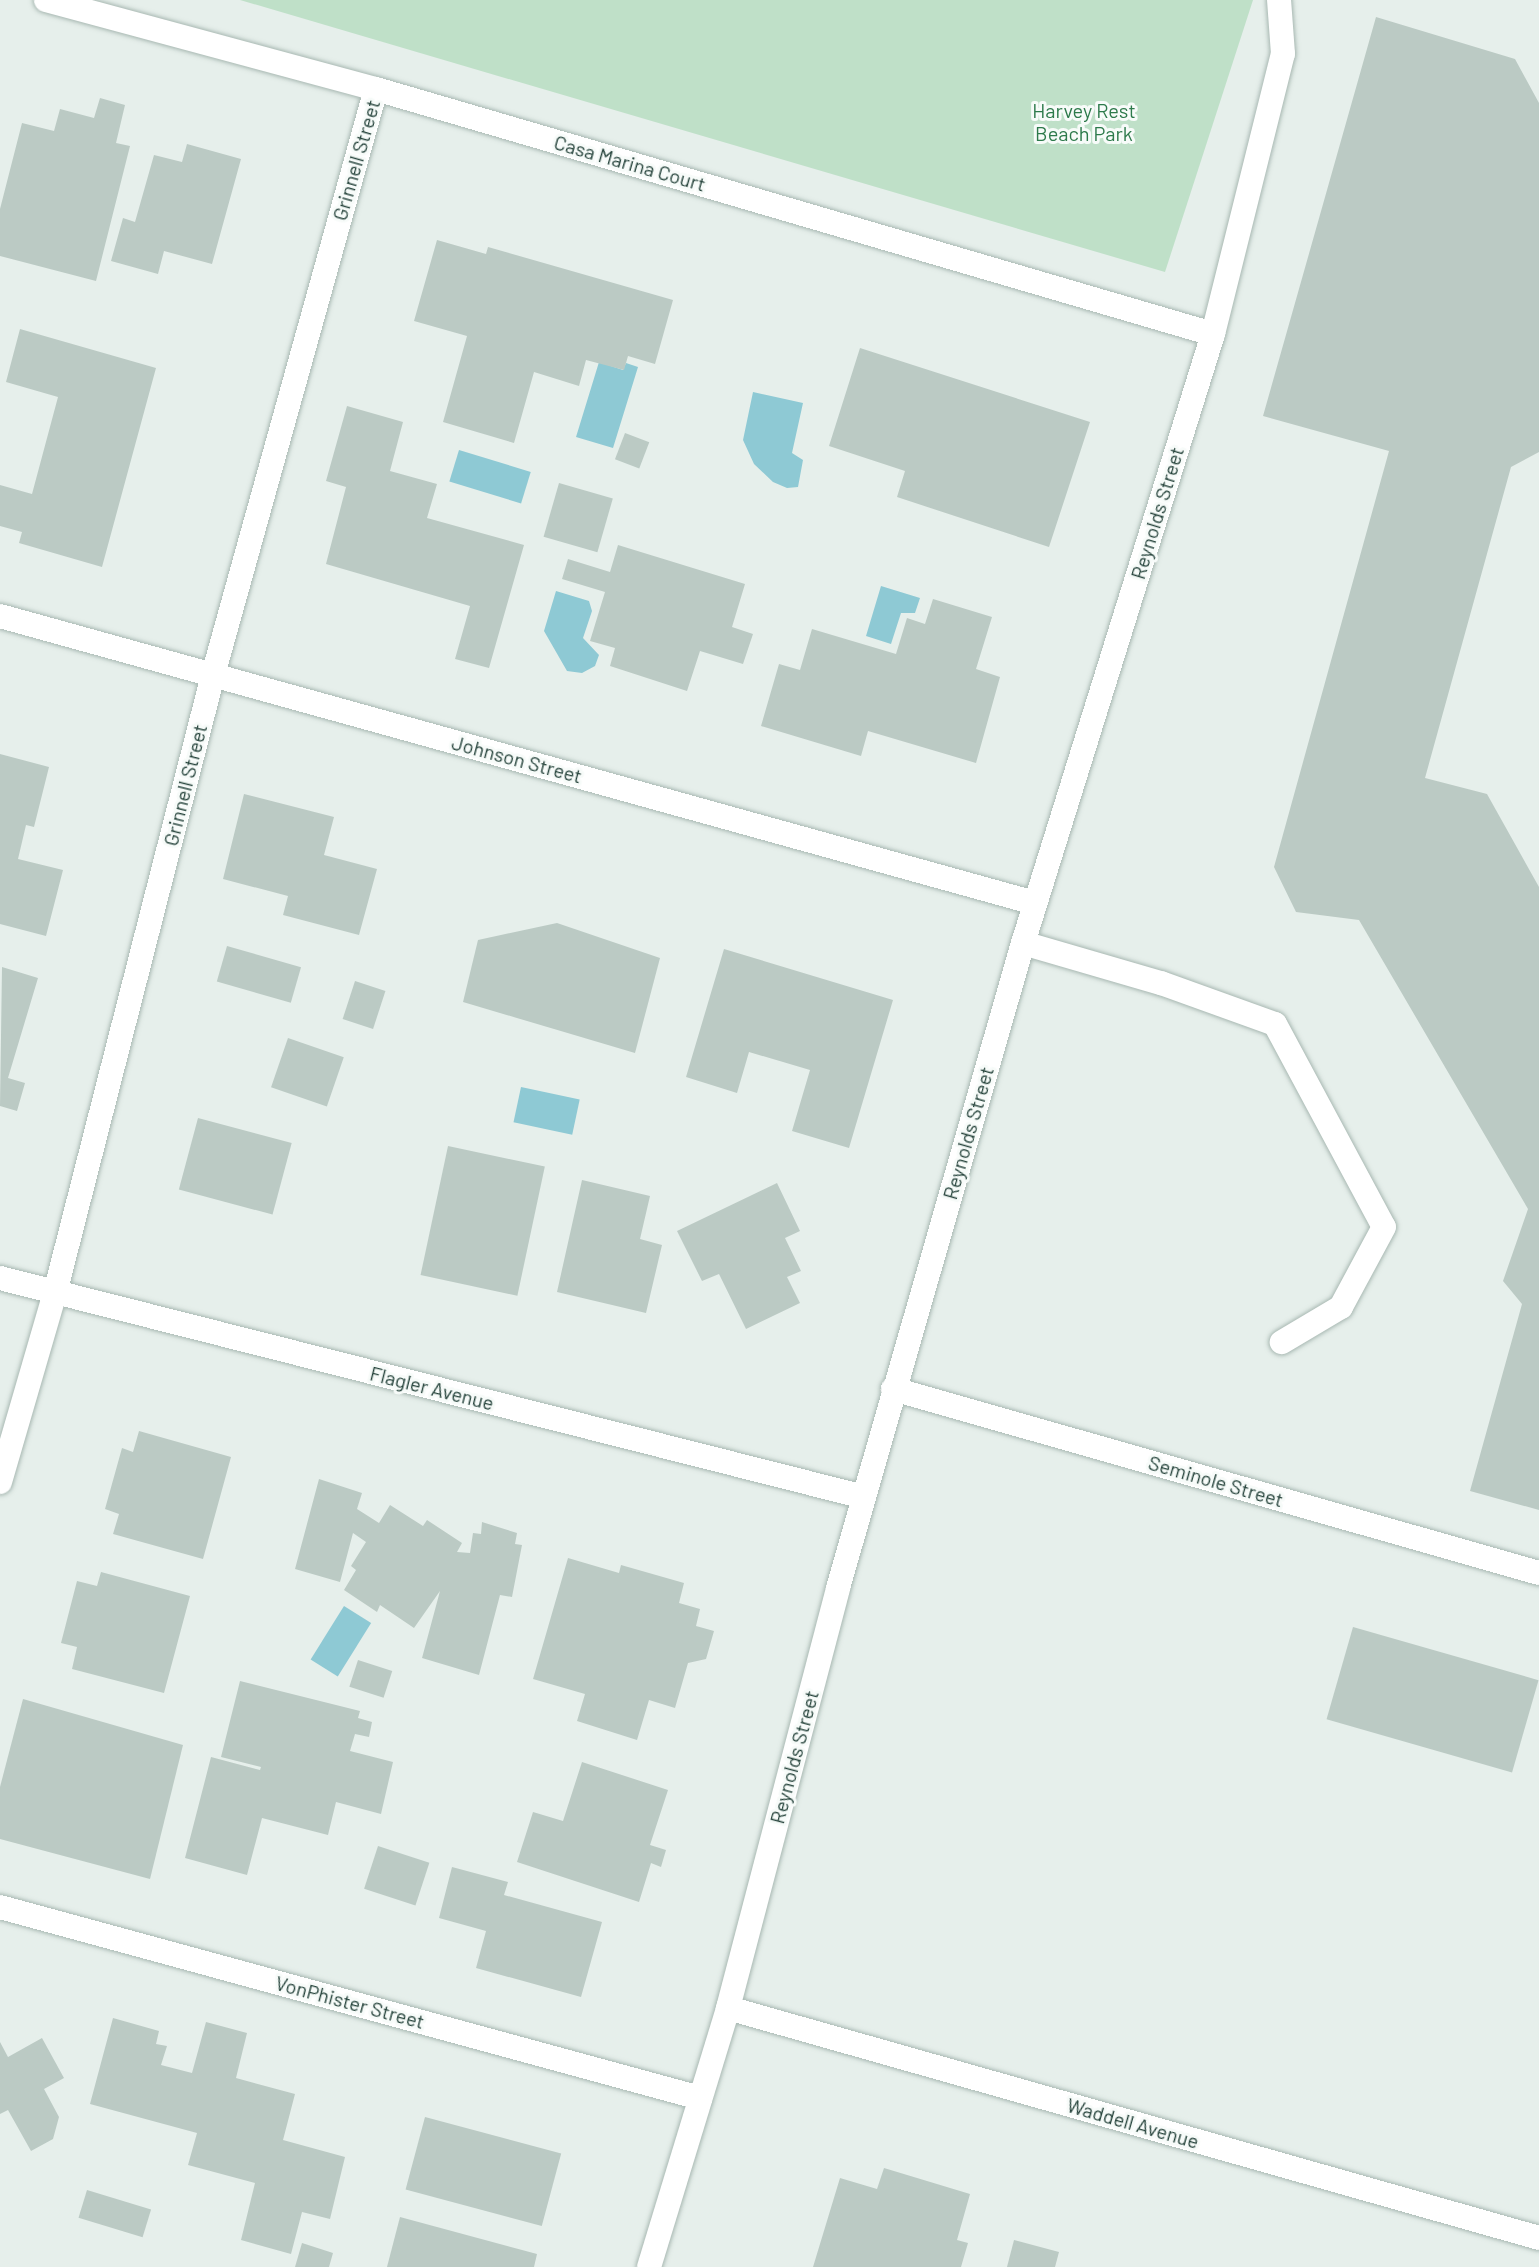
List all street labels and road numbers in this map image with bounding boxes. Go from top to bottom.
street label: Grinnell Street [327,97,385,223]
street label: Casa Marina Court [551,130,709,196]
street label: Reynolds Street [1125,444,1189,582]
street label: Grinnell Street [158,722,212,848]
street label: Johnson Street [449,730,585,788]
street label: Reynolds Street [938,1064,998,1202]
street label: Flagler Avenue [367,1361,497,1415]
street label: Seminole Street [1146,1450,1286,1512]
street label: Reynolds Street [765,1688,823,1826]
street label: VonPhister Street [273,1971,427,2033]
street label: Waddell Avenue [1064,2093,1202,2153]

